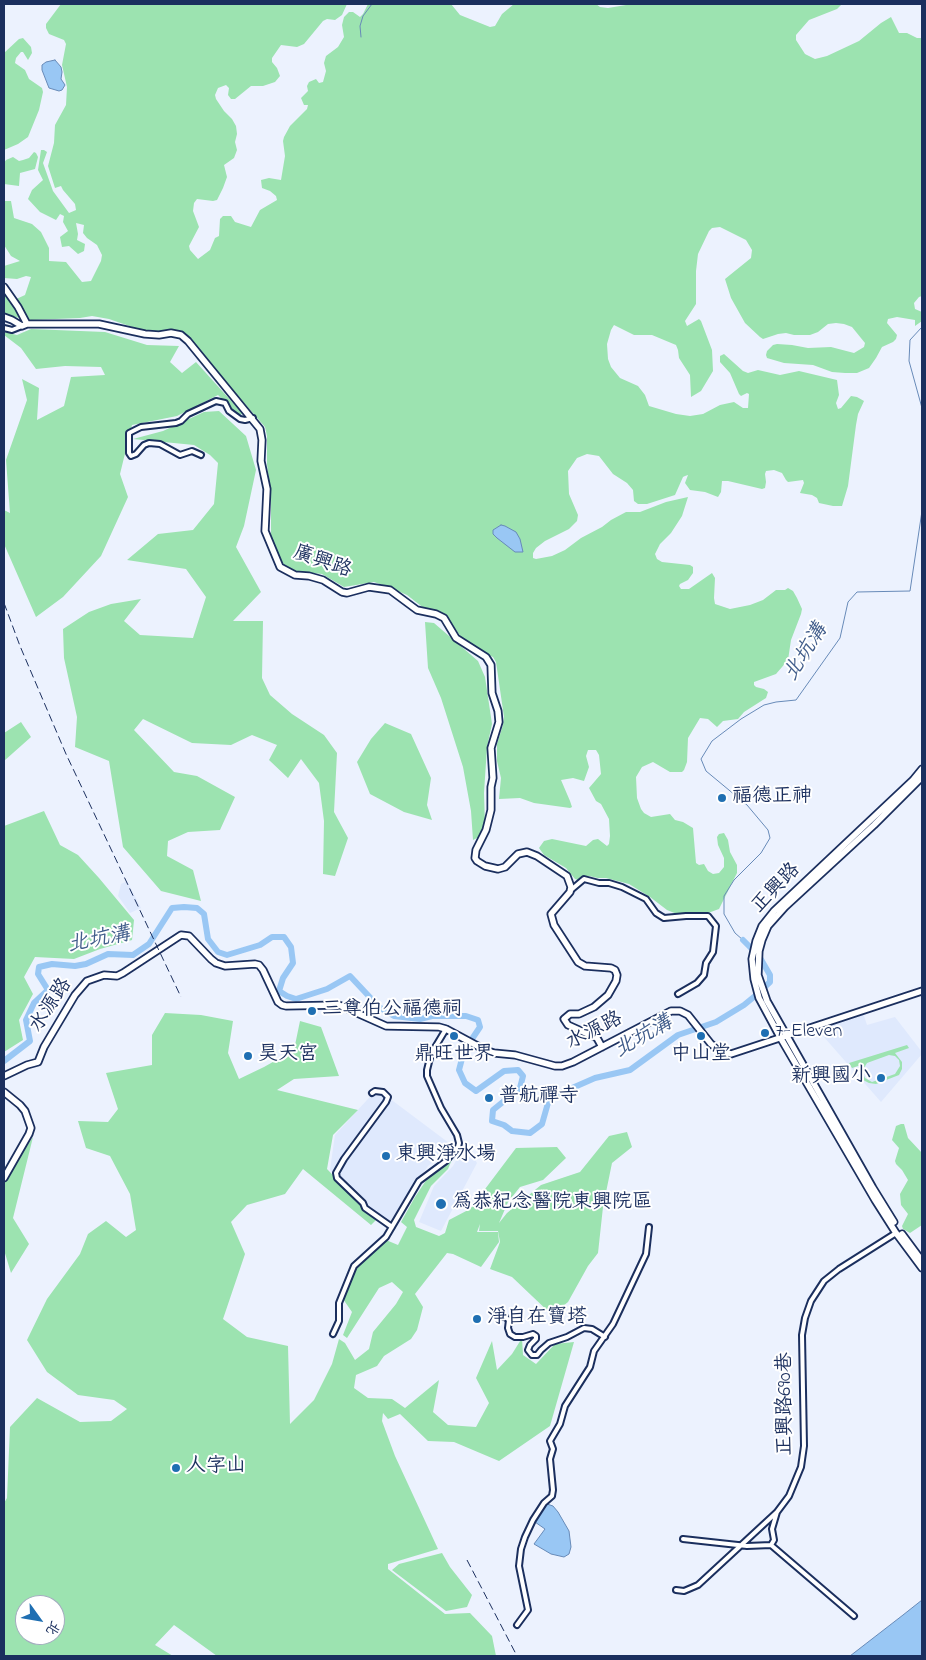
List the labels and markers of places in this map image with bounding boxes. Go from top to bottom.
place label: 福德正神 [732,786,812,810]
marker: 福德正神 [716,792,728,804]
place label: 三尊伯公福德祠 [322,999,462,1023]
marker: 三尊伯公福德祠 [306,1005,318,1017]
place label: 7-Eleven [775,1021,842,1045]
marker: 7-Eleven [759,1027,771,1039]
marker: 鼎旺世界 [448,1030,460,1042]
marker: 中山堂 [695,1030,707,1042]
place label: 昊天宮 [258,1044,318,1068]
place label: 鼎旺世界 [414,1044,494,1068]
place label: 中山堂 [671,1044,731,1068]
marker: 昊天宮 [242,1050,254,1062]
place label: 新興國小 [791,1066,871,1090]
marker: 新興國小 [875,1072,887,1084]
place label: 普航禪寺 [499,1086,579,1110]
marker: 普航禪寺 [483,1092,495,1104]
place label: 東興淨水場 [396,1144,496,1168]
marker: 東興淨水場 [380,1150,392,1162]
place label: 為恭紀念醫院東興院區 [452,1192,652,1216]
marker: 為恭紀念醫院東興院區 [434,1197,448,1211]
place label: 淨自在寶塔 [487,1307,587,1331]
marker: 淨自在寶塔 [471,1313,483,1325]
place label: 人字山 [186,1456,246,1480]
marker: 人字山 [170,1462,182,1474]

